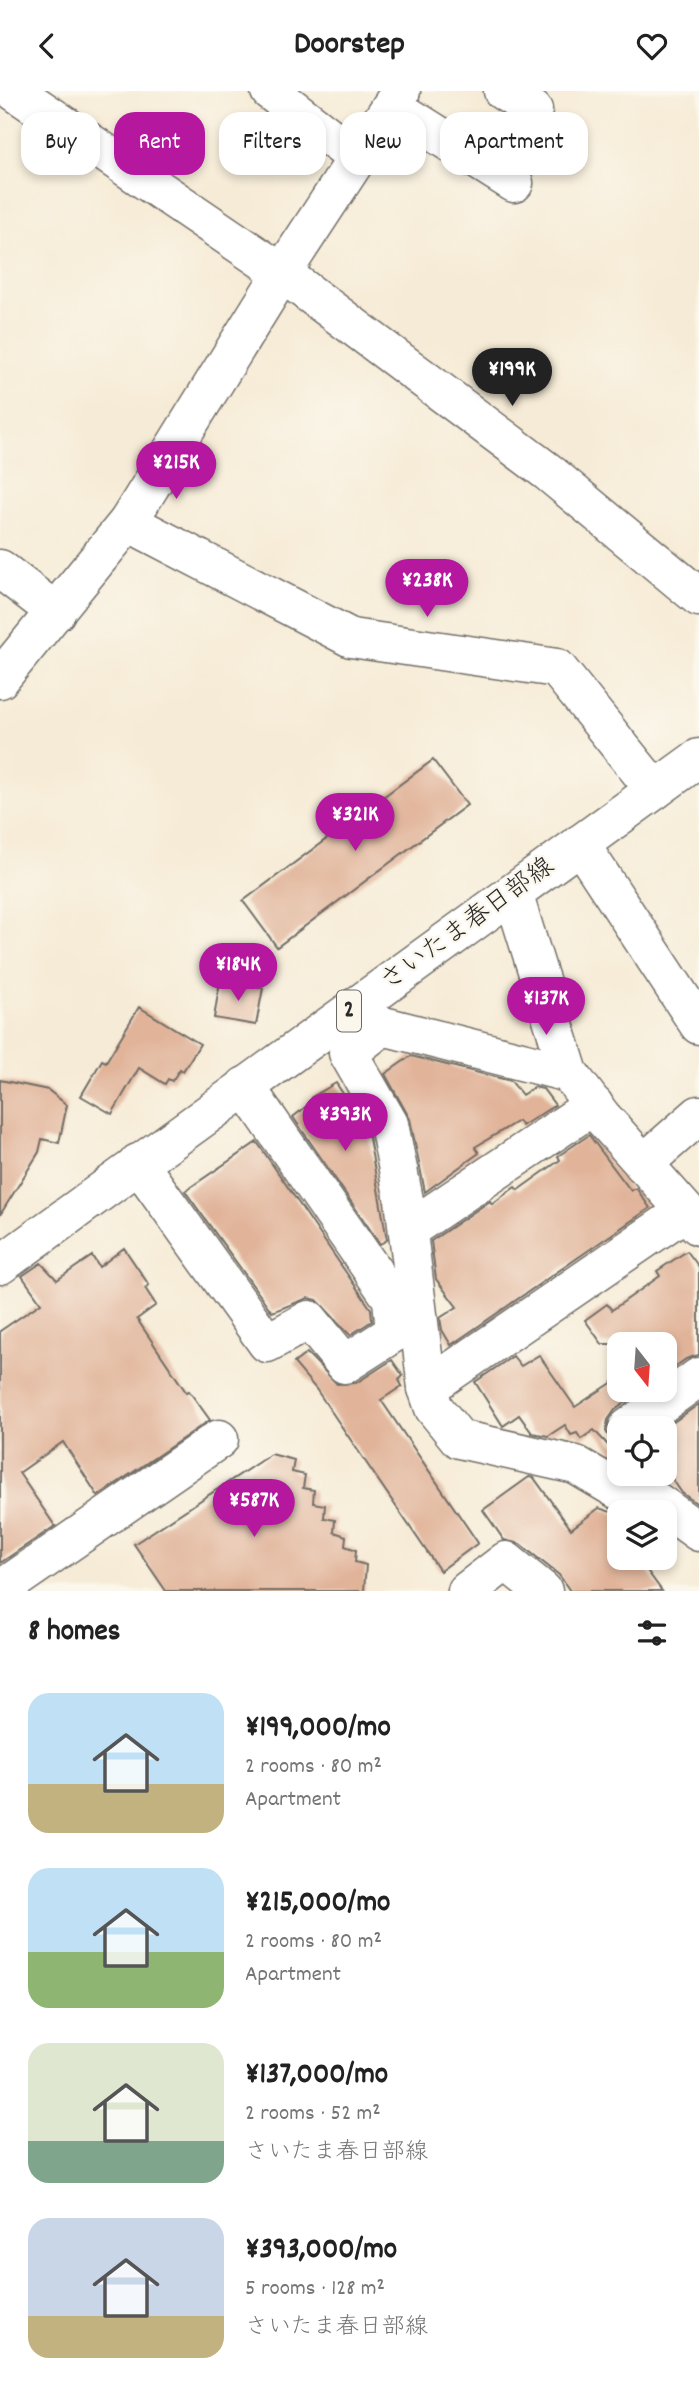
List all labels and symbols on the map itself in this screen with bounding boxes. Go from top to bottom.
pin: ¥199K [463,349,561,408]
pin: ¥215K [127,441,225,501]
pin: ¥238K [378,559,476,619]
pin: ¥321K [306,793,404,853]
street label: さいたま春日部線 [373,849,563,1001]
pin: ¥184K [189,943,287,1003]
pin: ¥137K [497,977,595,1037]
road number: 2 [337,991,361,1031]
pin: ¥393K [296,1093,394,1153]
north arrow [607,1332,677,1402]
pin: ¥587K [205,1479,303,1539]

